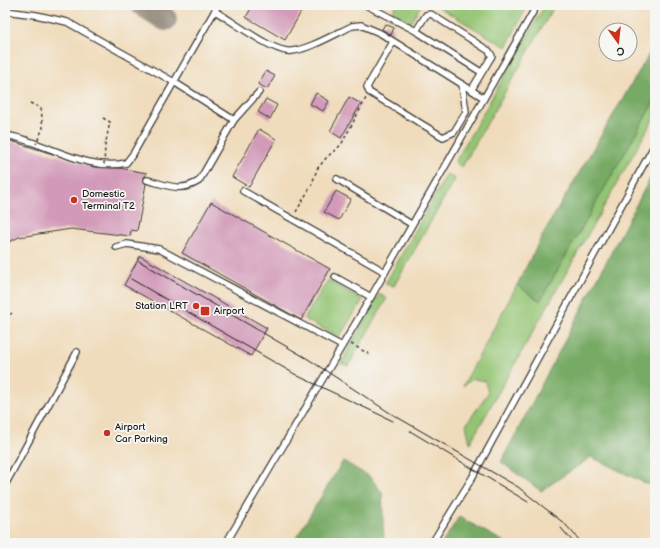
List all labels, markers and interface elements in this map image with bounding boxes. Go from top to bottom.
north arrow [598,22,638,62]
text: С [615,44,626,59]
place label: Domestic Terminal T2 [82,188,135,212]
marker: Domestic Terminal T2 [69,195,79,205]
place label: Station LRT [135,300,188,312]
marker: Station LRT [191,301,201,311]
marker: Airport [199,305,211,317]
place label: Airport [214,305,244,317]
place label: Airport Car Parking [115,421,168,445]
marker: Airport Car Parking [102,428,112,438]

